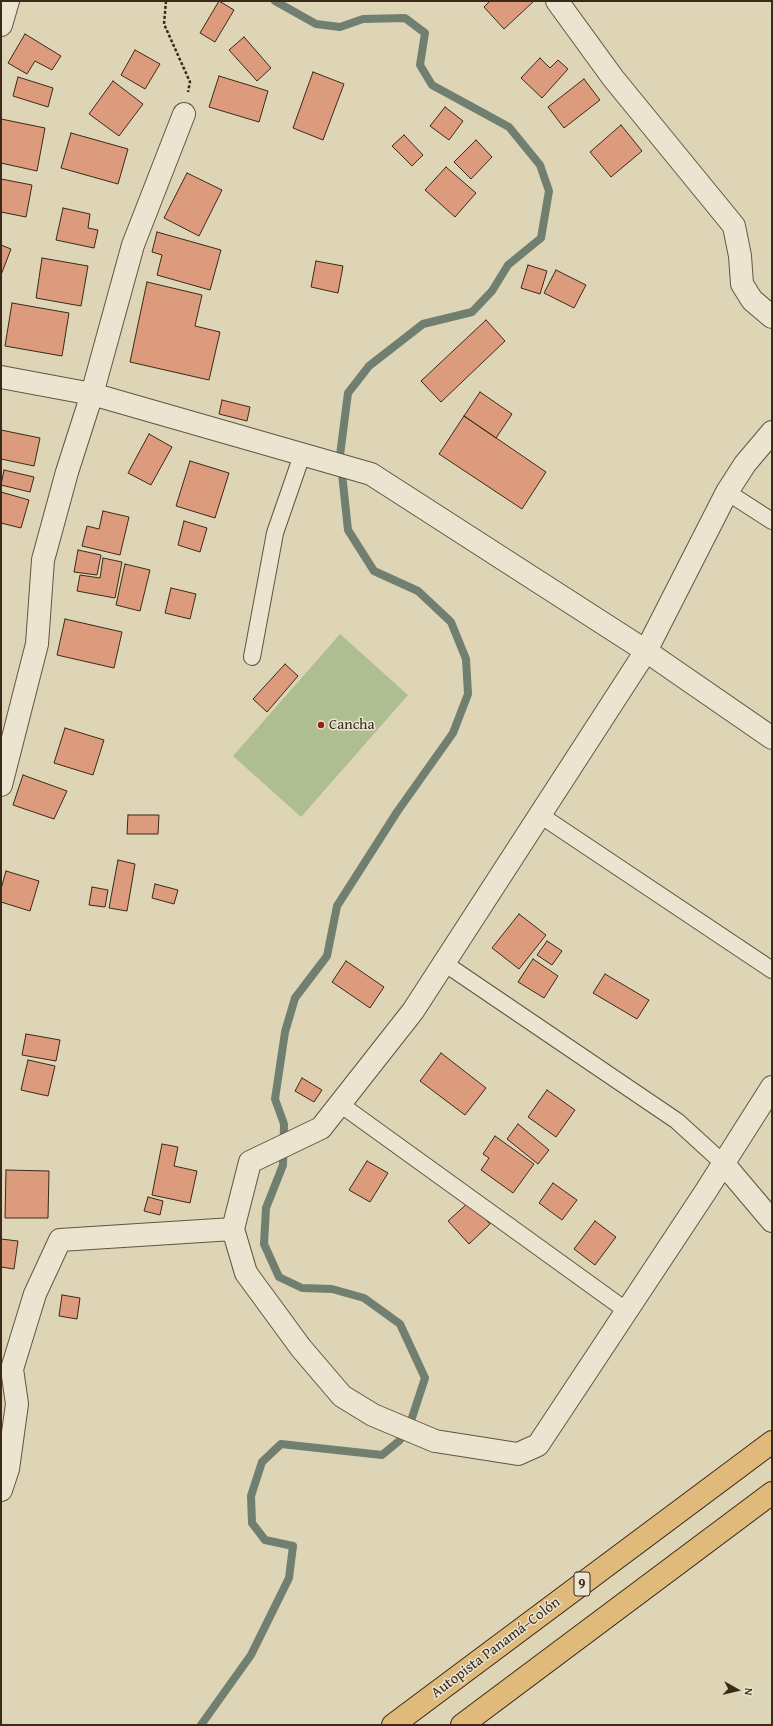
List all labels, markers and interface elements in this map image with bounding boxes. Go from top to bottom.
place label: Cancha [329,716,375,734]
marker: Cancha [316,720,326,730]
road number: 9 [574,1572,590,1596]
street label: Autopista Panamá–Colón [428,1593,564,1703]
north arrow [717,1670,757,1710]
text: N [740,1687,757,1696]

